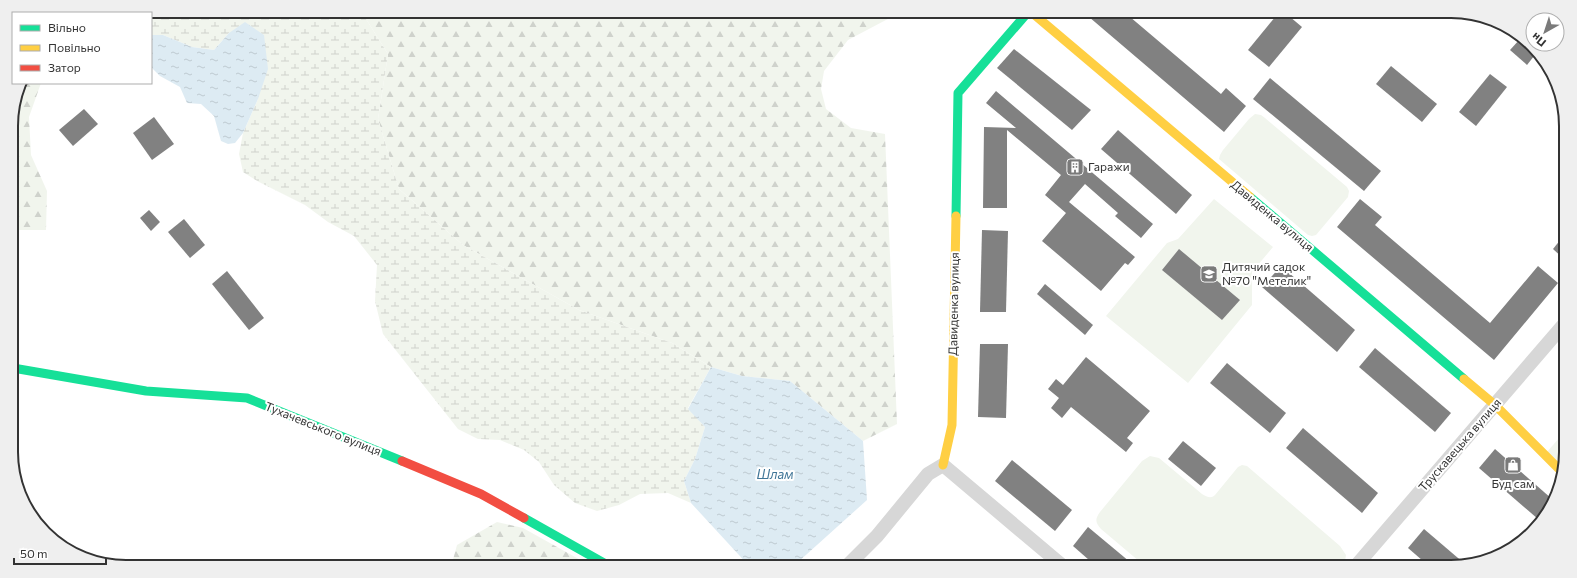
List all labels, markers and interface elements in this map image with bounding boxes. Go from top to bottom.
legend [12,12,152,84]
north arrow [1525,12,1565,52]
text: Вільно [48,20,86,34]
text: Пн [1529,31,1548,50]
text: Повільно [48,40,101,54]
text: Затор [48,60,81,74]
building icon: Гаражи [1065,157,1085,177]
place label: Гаражи [1088,159,1130,173]
street label: Давиденка вулиця [1229,177,1317,254]
street label: Давиденка вулиця [945,252,961,356]
place label: Дитячий садок №70 "Метелик" [1222,259,1311,287]
school or university icon: Дитячий садок №70 "Метелик" [1199,264,1219,284]
street label: Трускавецька вулиця [1415,395,1503,494]
street label: Тухачевського вулиця [263,398,384,458]
shop icon: Буд сам [1503,455,1523,475]
water label: Шлам [756,466,794,482]
place label: Буд сам [1491,476,1535,490]
scale bar [14,540,106,566]
text: 50 m [20,546,48,560]

